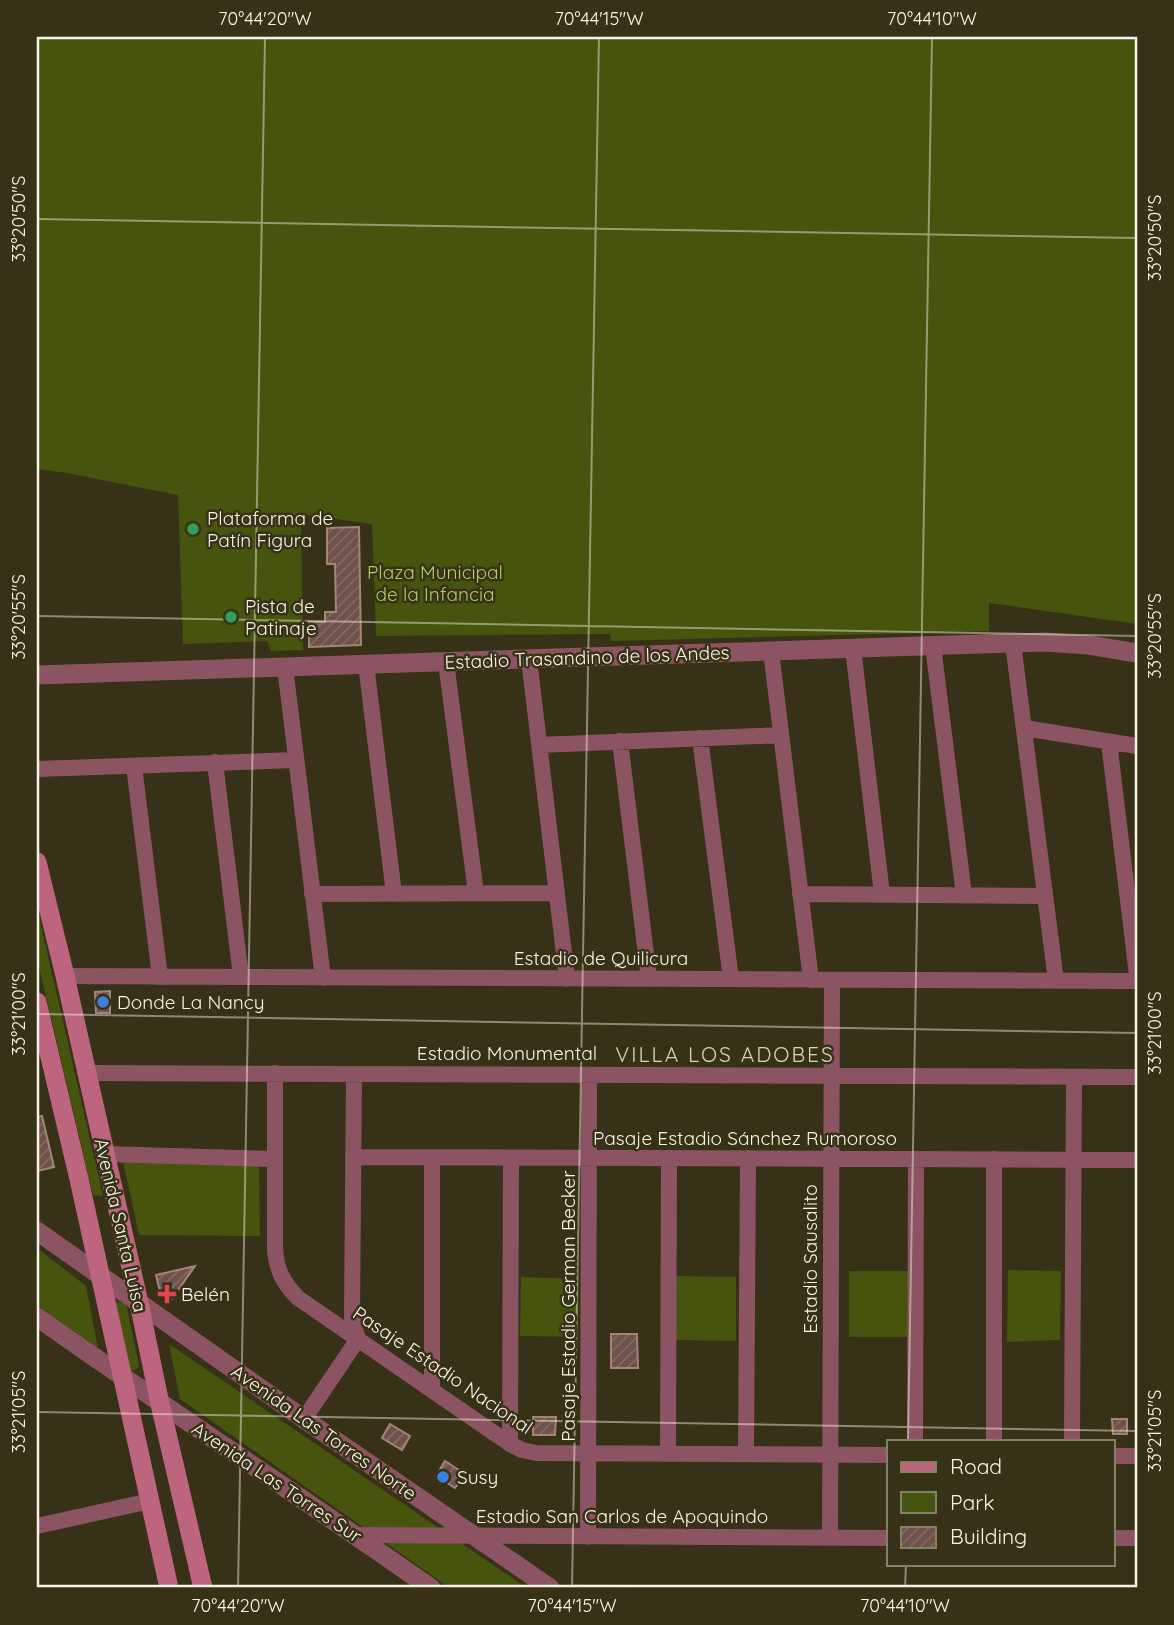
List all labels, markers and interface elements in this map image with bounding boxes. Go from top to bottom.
text: 70°44'20"W [218,7,312,30]
text: 70°44'15"W [554,7,644,30]
text: 70°44'10"W [887,7,977,30]
text: 33°20'50"S [7,176,30,262]
text: 33°20'50"S [1143,195,1166,281]
place label: Plataforma de Patín Figura [207,506,333,552]
marker: Plataforma de Patín Figura [185,521,201,537]
park label: Plaza Municipal de la Infancia [367,560,503,606]
text: 33°20'55"S [7,574,30,660]
text: 33°20'55"S [1143,593,1166,679]
place label: Pista de Patinaje [245,594,317,640]
marker: Pista de Patinaje [223,609,239,625]
street label: Estadio Trasandino de los Andes [444,640,730,674]
street label: Estadio de Quilicura [514,946,688,970]
text: 33°21'00"S [7,972,30,1056]
place label: Donde La Nancy [117,990,264,1014]
text: 33°21'00"S [1143,991,1166,1075]
marker: Donde La Nancy [95,994,111,1010]
street label: Estadio Monumental [417,1041,597,1065]
district label: VILLA LOS ADOBES [615,1041,835,1067]
street label: Pasaje Estadio Sánchez Rumoroso [593,1126,897,1150]
street label: Avenida Santa Luisa [89,1136,153,1314]
street label: Pasaje Estadio German Becker [556,1170,580,1442]
street label: Estadio Sausalito [798,1184,822,1334]
place label: Belén [181,1282,230,1306]
marker: Belén [159,1286,175,1302]
street label: Pasaje Estadio Nacional [348,1301,538,1439]
street label: Avenida Las Torres Norte [227,1359,421,1505]
text: 33°21'05"S [7,1371,30,1453]
text: 33°21'05"S [1143,1390,1166,1472]
street label: Avenida Las Torres Sur [187,1416,367,1548]
legend [887,1440,1114,1566]
text: Road [950,1453,1002,1479]
place label: Susy [457,1465,498,1489]
marker: Susy [435,1469,451,1485]
text: Park [950,1489,994,1515]
street label: Estadio San Carlos de Apoquindo [476,1504,768,1528]
text: Building [950,1523,1027,1549]
text: 70°44'20"W [191,1594,285,1617]
text: 70°44'15"W [527,1594,617,1617]
text: 70°44'10"W [860,1594,950,1617]

